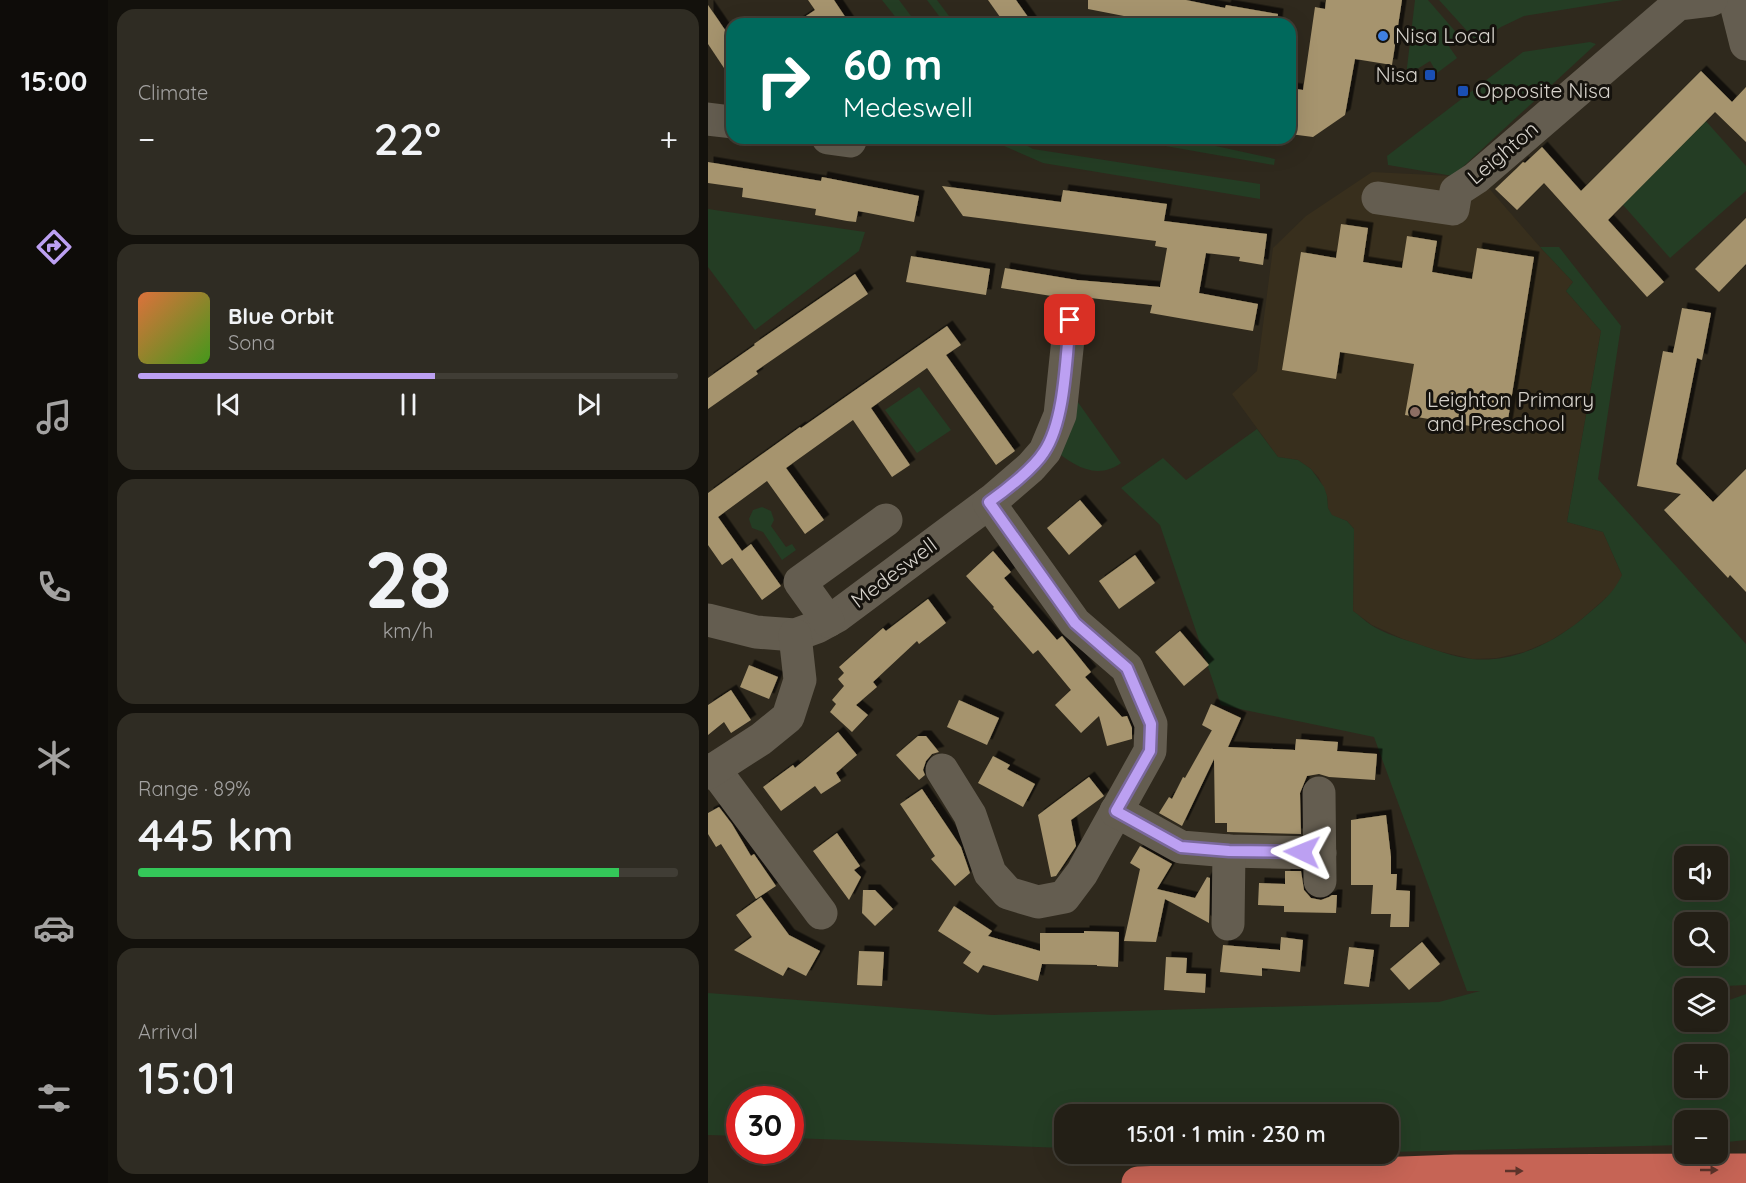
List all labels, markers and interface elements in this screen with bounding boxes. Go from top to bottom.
place label: Nisa Local [1395,22,1496,48]
marker: Nisa Local [1376,29,1390,43]
text: 60 m [843,38,943,91]
icon: right [744,42,822,120]
place label: Nisa [1375,61,1418,87]
text: 15:00 [21,64,87,98]
marker: Nisa [1423,68,1437,82]
place label: Opposite Nisa [1475,77,1611,103]
text: Climate [138,80,208,105]
marker: Opposite Nisa [1456,84,1470,98]
text: Medeswell [843,90,973,124]
text: 22° [374,110,441,166]
street label: Leighton [1462,115,1543,189]
text: − [138,118,155,159]
text: + [659,118,678,159]
icon: directions [33,226,75,268]
pin [1044,294,1095,345]
text: Blue Orbit [228,302,334,330]
icon: arrive [1053,303,1086,336]
text: Sona [228,330,275,355]
place label: Leighton Primary and Preschool [1427,386,1594,436]
icon: previous [212,388,245,421]
icon: pause [392,388,425,421]
icon: next [572,388,605,421]
icon: music [33,396,75,438]
marker: Leighton Primary and Preschool [1408,405,1422,419]
text: 28 [364,530,452,628]
street label: Medeswell [845,531,942,613]
icon: phone [33,566,75,608]
text: km/h [383,618,433,643]
icon: climate [33,737,75,779]
text: Range · 89% [138,776,251,801]
text: 445 km [138,806,294,862]
position arrow [1270,820,1334,884]
map controls [1674,846,1728,1164]
button: sound [1674,846,1728,900]
icon: car [33,907,75,949]
button: search [1674,912,1728,966]
button: layers [1674,978,1728,1032]
text: Arrival [138,1019,198,1044]
button: + [1674,1044,1728,1098]
text: 15:01 [138,1049,236,1105]
icon: filters [33,1077,75,1119]
speed limit sign: 30 [726,1086,804,1164]
button: − [1674,1110,1728,1164]
text: 15:01 · 1 min · 230 m [1127,1120,1326,1148]
one-way arrow [1699,1165,1718,1175]
one-way arrow [1504,1166,1523,1176]

